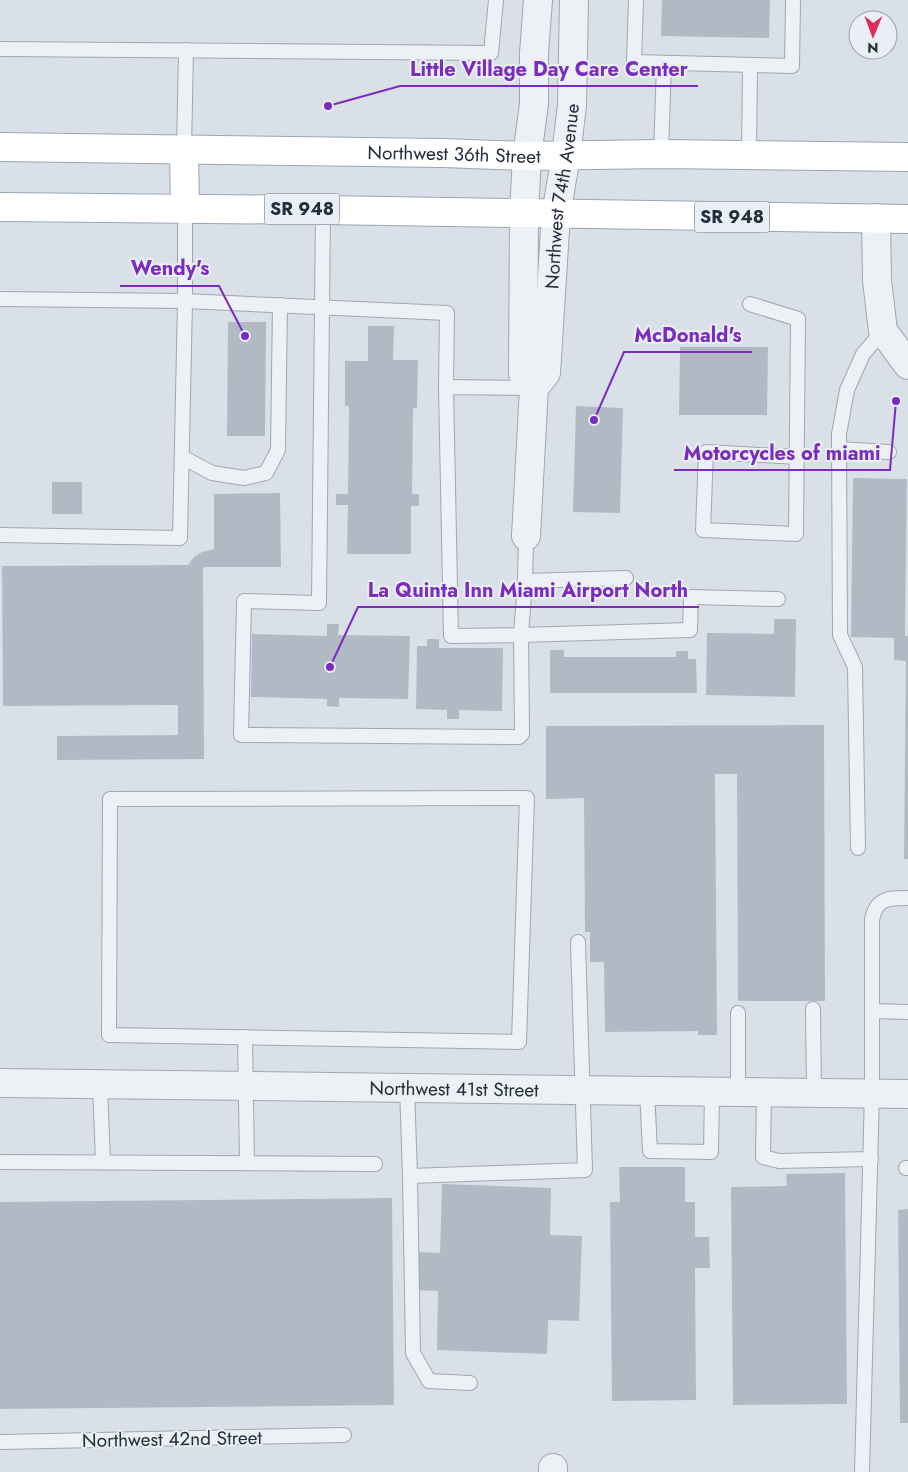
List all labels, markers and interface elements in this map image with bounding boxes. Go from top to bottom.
north arrow [848,10,898,60]
text: N [867,38,879,58]
callout: Little Village Day Care Center [400,51,698,86]
text: Little Village Day Care Center [410,55,689,84]
street label: Northwest 74th Avenue [538,102,586,290]
street label: Northwest 36th Street [367,138,541,170]
road number: SR 948 [264,193,340,224]
road number: SR 948 [694,202,770,232]
callout: Wendy's [120,251,219,286]
text: Wendy's [131,254,209,283]
callout: McDonald's [624,317,752,352]
text: McDonald's [634,321,742,350]
callout: Motorcycles of miami [674,435,890,470]
text: Motorcycles of miami [684,439,880,468]
callout: La Quinta Inn Miami Airport North [358,572,699,607]
text: La Quinta Inn Miami Airport North [368,576,688,605]
street label: Northwest 41st Street [369,1074,539,1103]
street label: Northwest 42nd Street [82,1424,263,1454]

